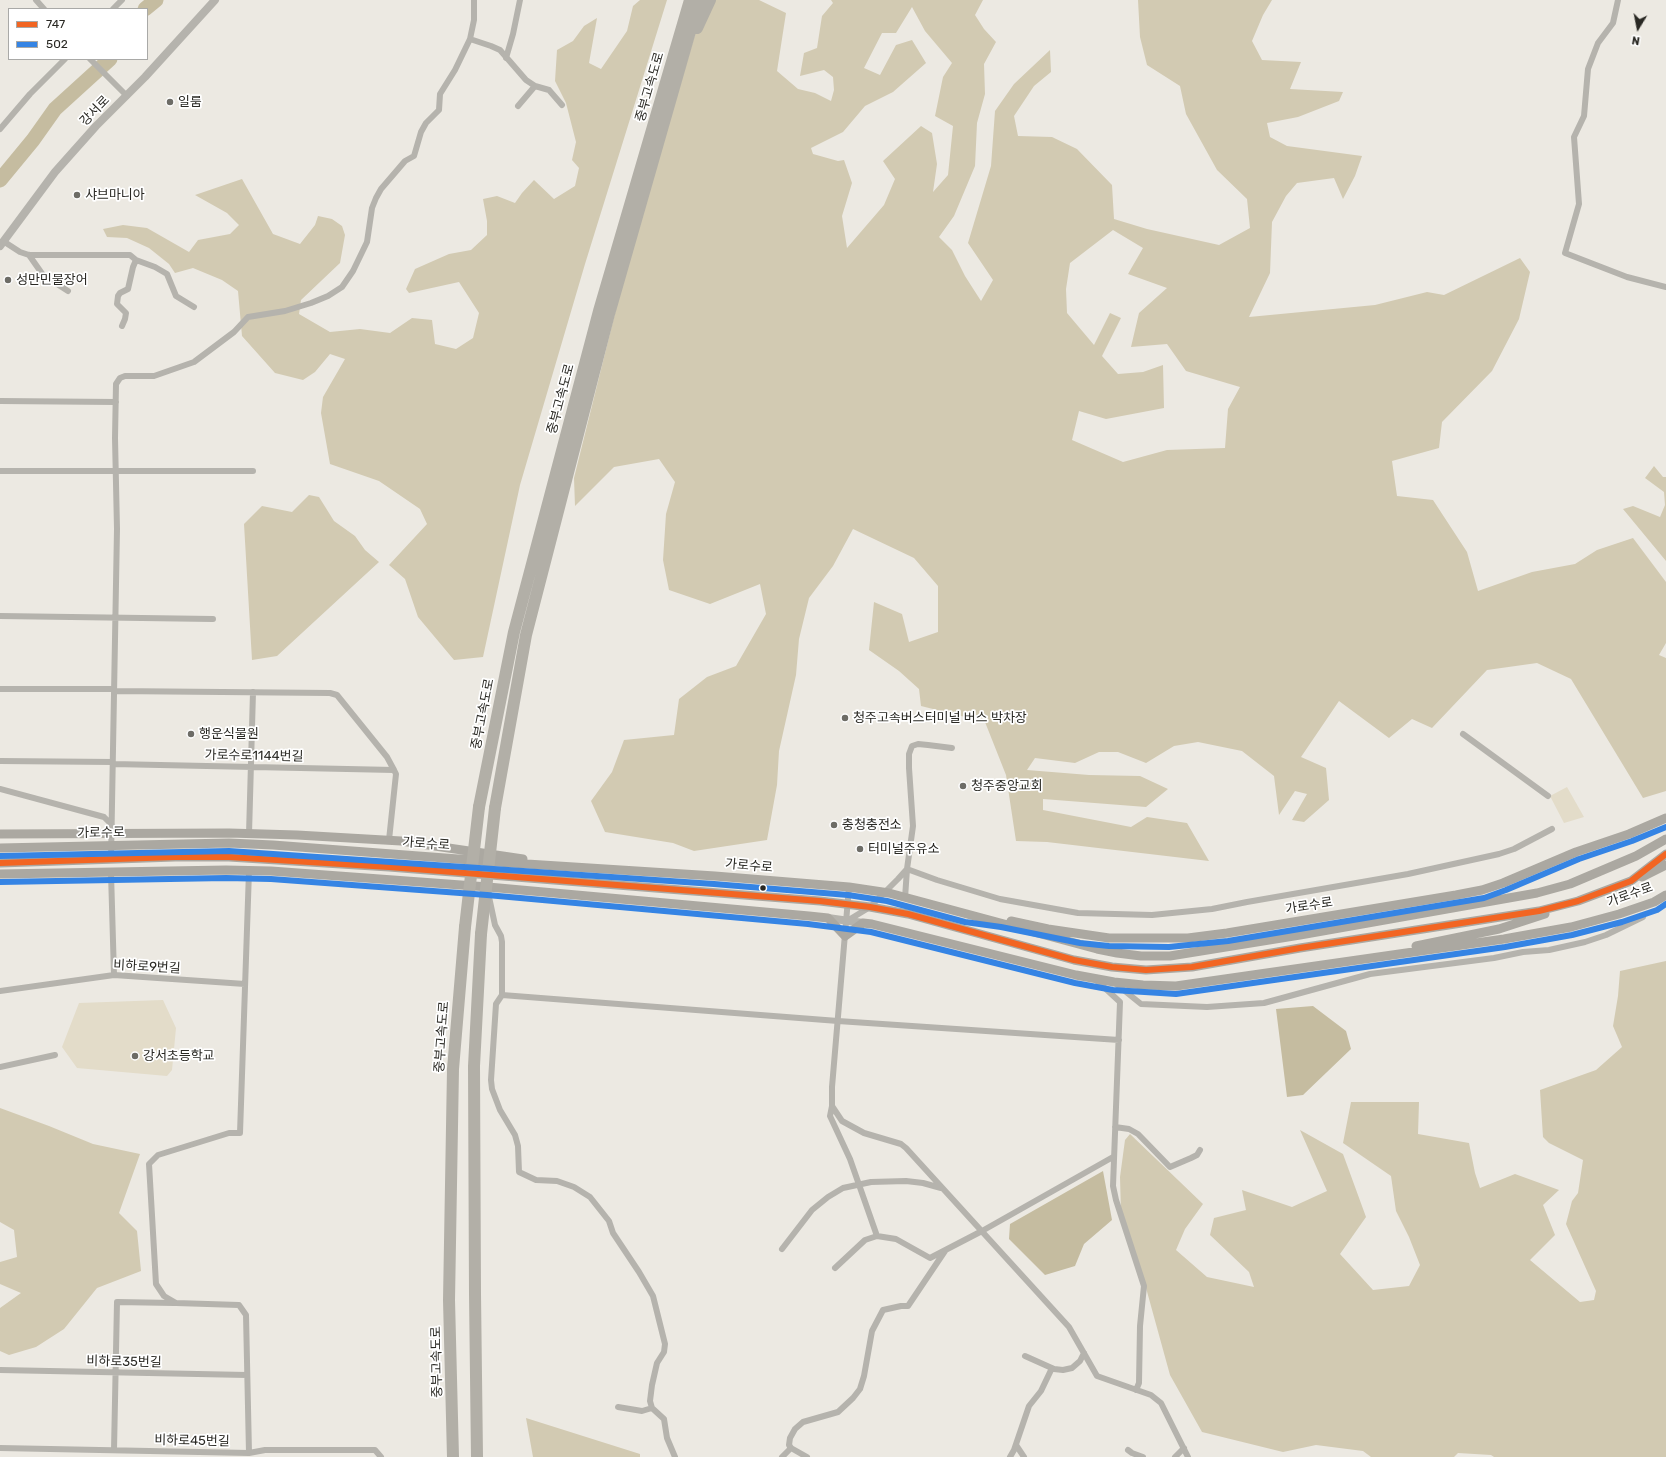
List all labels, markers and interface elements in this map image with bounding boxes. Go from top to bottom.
legend [8,8,148,60]
north arrow [1618,8,1658,48]
text: 747 [46,17,65,31]
text: N [1631,33,1641,47]
text: 502 [46,37,68,51]
street label: 중부고속도로 [633,50,667,124]
street label: 강서로 [77,93,113,129]
place label: 일룸 [178,94,202,110]
marker: 일룸 [165,97,175,107]
place label: 샤브마니아 [85,187,145,203]
marker: 샤브마니아 [72,190,82,200]
place label: 성만민물장어 [16,272,88,288]
marker: 성만민물장어 [3,275,13,285]
street label: 중부고속도로 [544,362,578,436]
street label: 중부고속도로 [468,677,498,751]
place label: 청주고속버스터미널 버스 박차장 [853,710,1027,726]
marker: 청주고속버스터미널 버스 박차장 [840,713,850,723]
place label: 행운식물원 [199,726,259,742]
marker: 행운식물원 [186,729,196,739]
street label: 가로수로1144번길 [204,747,304,765]
place label: 청주중앙교회 [971,778,1043,794]
marker: 청주중앙교회 [958,781,968,791]
place label: 충청충전소 [842,817,902,833]
marker: 충청충전소 [829,820,839,830]
street label: 가로수로 [77,825,125,841]
street label: 가로수로 [402,835,450,853]
place label: 터미널주유소 [868,841,940,857]
marker: 터미널주유소 [855,844,865,854]
street label: 가로수로 [724,856,774,876]
street label: 가로수로 [1605,879,1655,911]
unlabelled marker [758,883,768,893]
street label: 가로수로 [1284,895,1334,917]
street label: 비하로9번길 [113,957,181,977]
street label: 중부고속도로 [432,1001,452,1073]
place label: 강서초등학교 [143,1048,215,1064]
marker: 강서초등학교 [130,1051,140,1061]
street label: 중부고속도로 [429,1326,445,1398]
street label: 비하로35번길 [86,1354,162,1370]
street label: 비하로45번길 [154,1433,230,1449]

